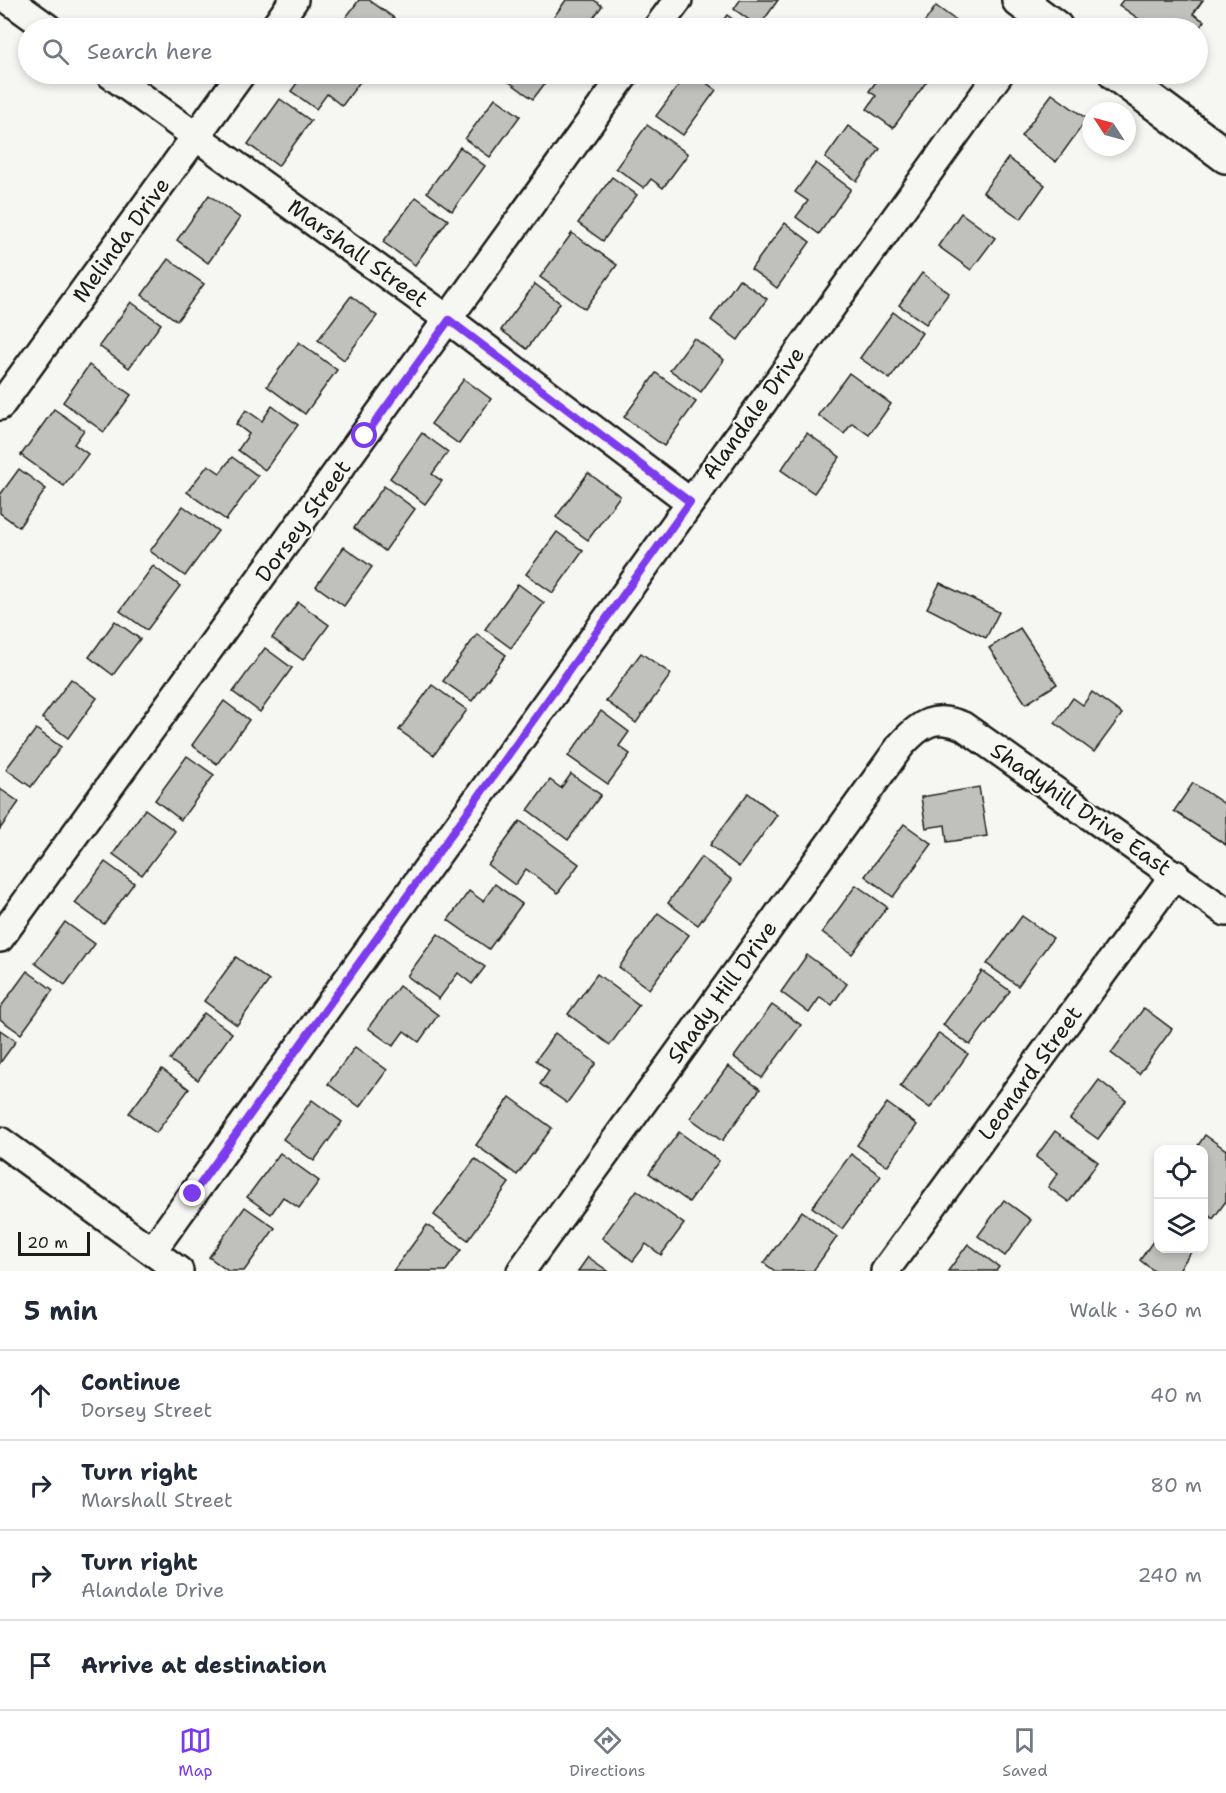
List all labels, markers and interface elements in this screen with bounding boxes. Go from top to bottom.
search box [18,18,1208,84]
icon: search [39,35,72,68]
text: Search here [87,37,213,66]
north arrow [1082,102,1136,156]
street label: Melinda Drive [66,172,176,308]
street label: Marshall Street [282,192,434,314]
street label: Alandale Drive [695,341,811,485]
route start [351,422,377,448]
street label: Dorsey Street [249,454,357,588]
street label: Shadyhill Drive East [985,736,1177,882]
street label: Shady Hill Drive [660,915,784,1069]
street label: Leonard Street [971,1000,1089,1146]
map controls [1154,1145,1208,1253]
button: locate [1154,1145,1208,1199]
route end [179,1180,205,1206]
button: layers [1154,1199,1208,1253]
scale bar [18,1229,90,1256]
text: 20 m [27,1232,68,1253]
text: 5 min [24,1293,98,1328]
text: Walk · 360 m [1069,1297,1202,1323]
text: Continue [81,1368,181,1397]
icon: ahead [24,1379,57,1412]
text: 40 m [1150,1382,1202,1408]
text: Dorsey Street [81,1397,212,1423]
text: Turn right [81,1458,198,1487]
icon: right [24,1469,57,1502]
text: 80 m [1150,1472,1202,1498]
text: Marshall Street [81,1487,233,1513]
text: Turn right [81,1548,198,1577]
icon: right [24,1559,57,1592]
text: 240 m [1137,1562,1202,1588]
text: Alandale Drive [81,1577,224,1603]
icon: arrive [24,1649,57,1682]
text: Arrive at destination [81,1651,327,1680]
tab: Map [178,1724,213,1781]
tab: Directions [569,1724,646,1781]
tab: Saved [1002,1724,1048,1781]

